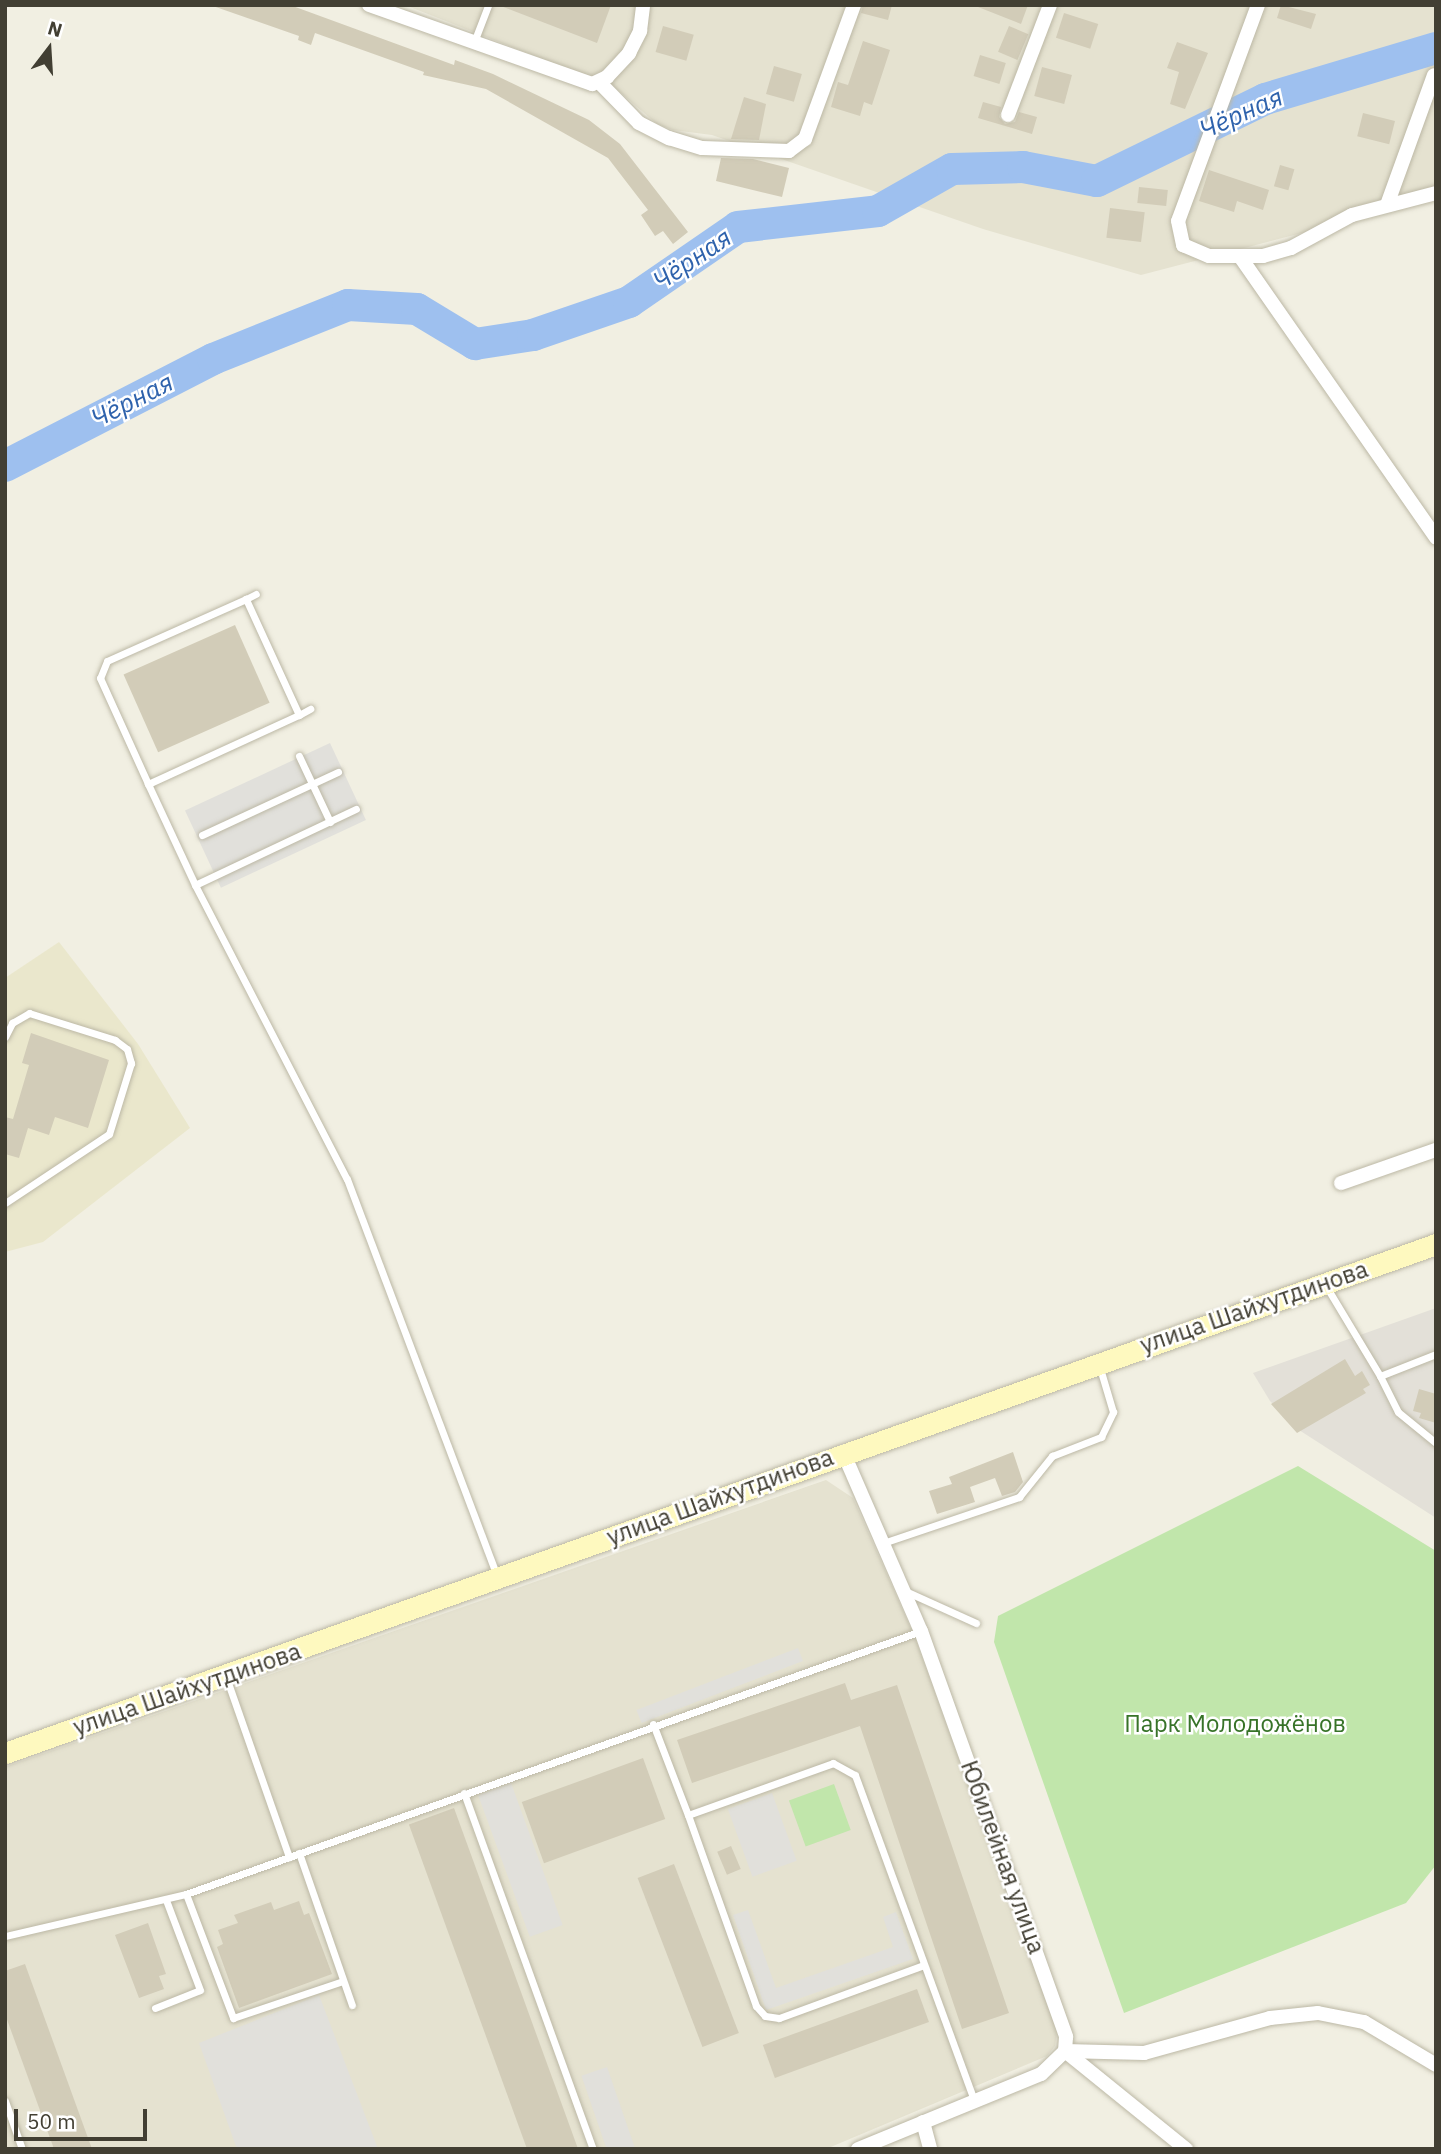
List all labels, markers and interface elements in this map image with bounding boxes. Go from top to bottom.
north arrow [14,14,84,84]
text: N [45,15,65,42]
water label: Чёрная [1195,81,1287,145]
water label: Чёрная [647,221,737,297]
water label: Чёрная [86,366,178,434]
street label: улица Шайхутдинова [1136,1254,1372,1360]
street label: улица Шайхутдинова [603,1443,837,1551]
street label: улица Шайхутдинова [69,1636,305,1742]
park label: Парк Молодожёнов [1124,1710,1346,1738]
street label: Юбилейная улица [955,1756,1051,1958]
scale bar [18,2094,150,2138]
text: 50 m [27,2107,76,2135]

